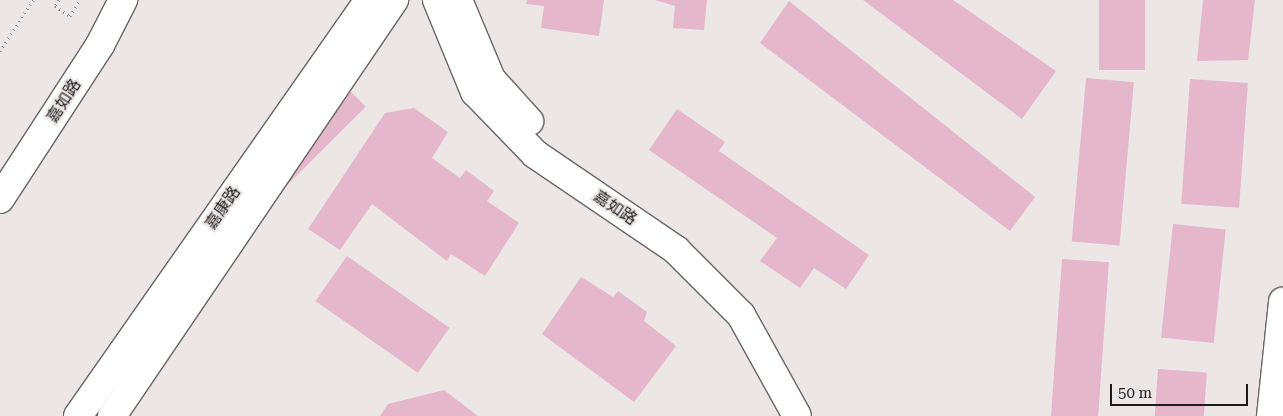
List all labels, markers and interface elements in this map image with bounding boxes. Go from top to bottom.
street label: 嘉如路 [43,76,85,126]
street label: 嘉康路 [201,183,245,233]
street label: 嘉如路 [590,187,640,229]
scale bar [1113,374,1250,406]
text: 50 m [1118,384,1152,402]

